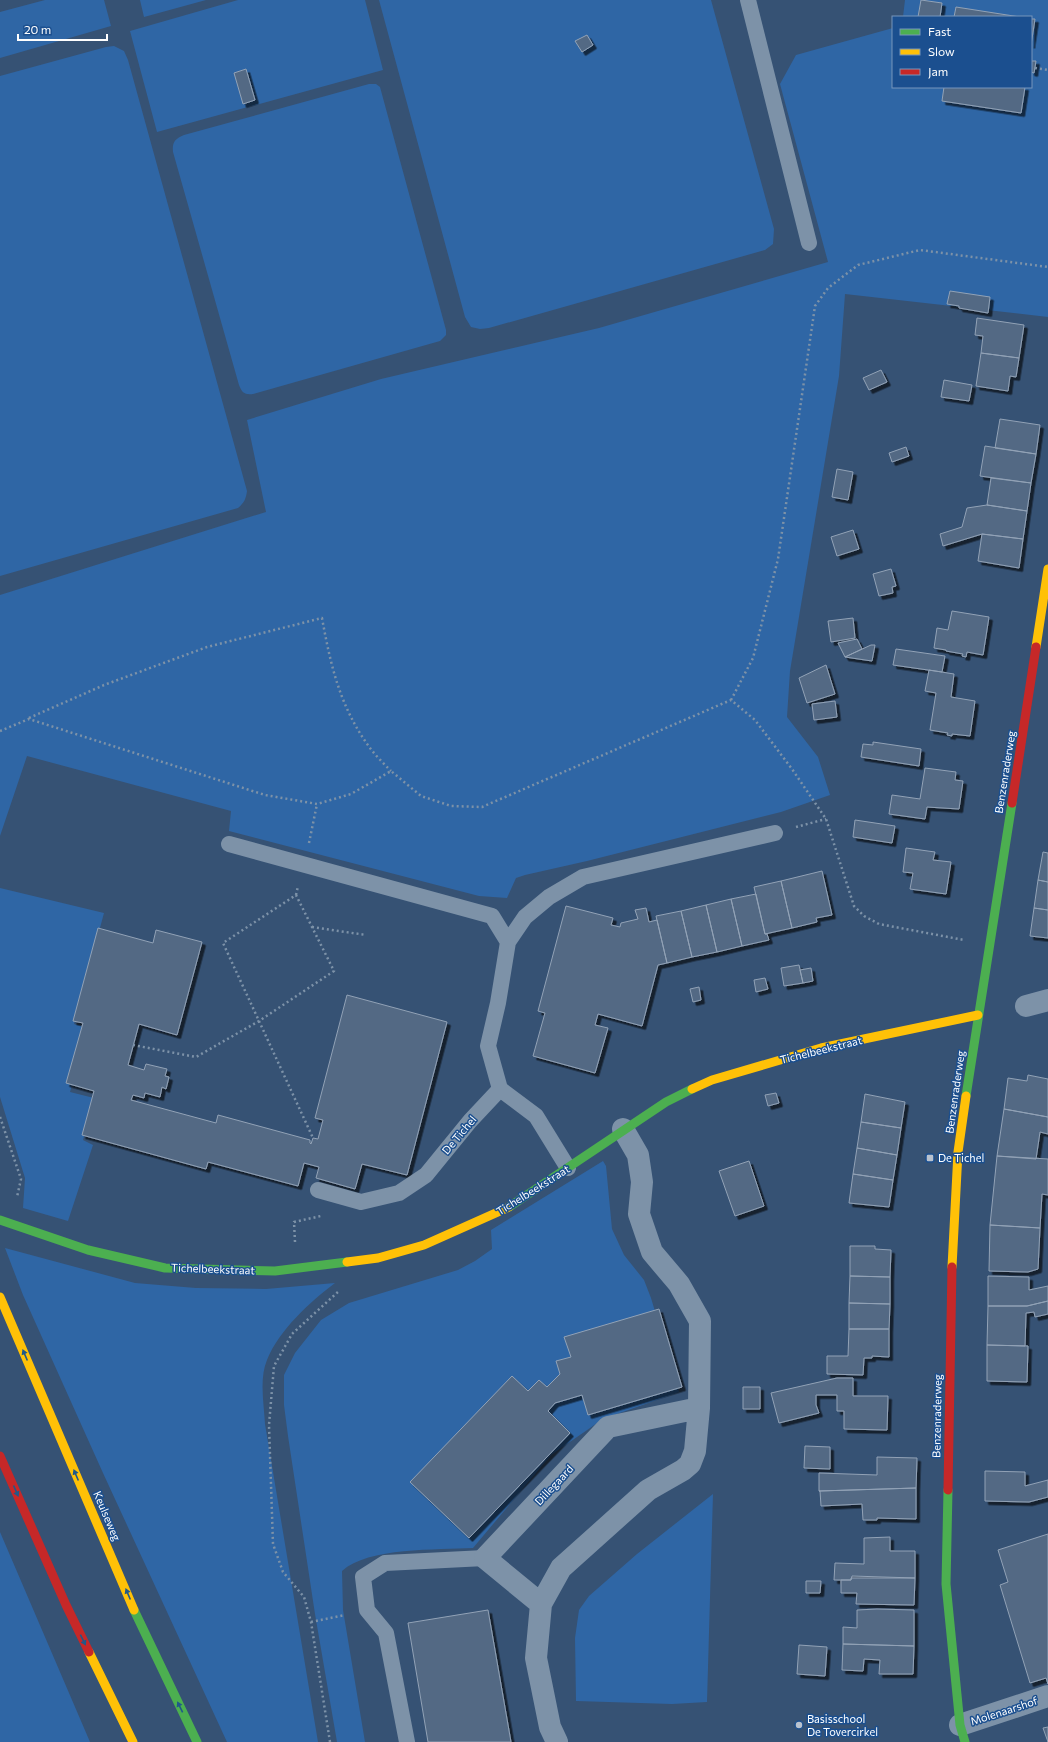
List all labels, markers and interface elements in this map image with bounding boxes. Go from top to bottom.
scale bar [18,16,107,42]
legend [892,16,1032,88]
text: 20 m [24,22,51,36]
text: Fast [928,24,951,38]
text: Slow [928,44,955,58]
text: Jam [928,64,948,79]
street label: Benzenraderweg [992,730,1017,814]
street label: Tichelbeekstraat [779,1033,864,1066]
street label: Benzenraderweg [942,1050,967,1134]
street label: De Tichel [439,1113,478,1157]
place label: De Tichel [938,1151,984,1164]
marker: De Tichel [925,1153,935,1163]
street label: Tichelbeekstraat [494,1162,572,1217]
street label: Tichelbeekstraat [171,1261,256,1276]
one-way arrow [22,1350,28,1361]
street label: Benzenraderweg [929,1374,944,1458]
street label: Dillegaard [532,1462,576,1507]
one-way arrow [73,1468,79,1480]
one-way arrow [13,1486,19,1497]
street label: Keulseweg [91,1489,124,1543]
one-way arrow [124,1587,130,1599]
one-way arrow [80,1635,86,1646]
street label: Molenaarshof [969,1693,1040,1727]
one-way arrow [177,1701,183,1713]
place label: Basisschool De Tovercirkel [807,1712,878,1738]
marker: Basisschool De Tovercirkel [794,1720,804,1730]

